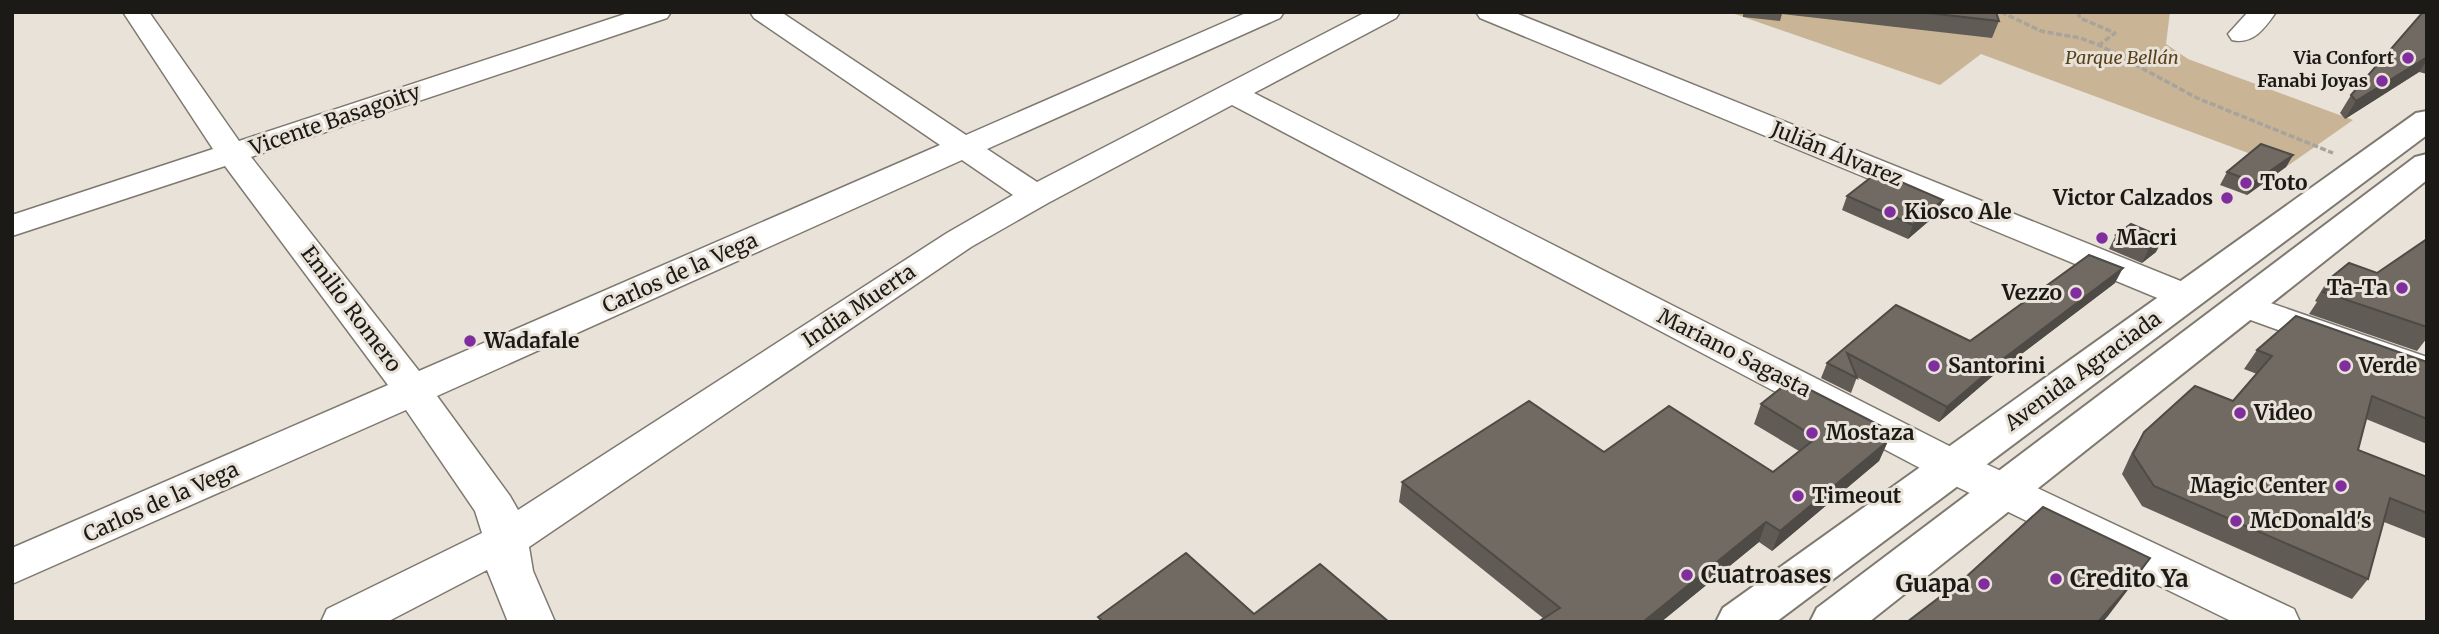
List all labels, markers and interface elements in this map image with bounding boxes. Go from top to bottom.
park label: Parque Bellán [2065,46,2179,69]
place label: Via Confort [2293,46,2395,69]
marker: Via Confort [2400,50,2416,66]
place label: Fanabi Joyas [2257,69,2368,92]
marker: Fanabi Joyas [2374,73,2390,89]
street label: Vicente Basagoity [245,77,424,162]
street label: Julián Álvarez [1767,114,1907,192]
place label: Toto [2260,169,2307,196]
marker: Toto [2238,175,2254,191]
place label: Victor Calzados [2052,184,2213,211]
marker: Victor Calzados [2219,190,2235,206]
place label: Kiosco Ale [1904,198,2012,225]
marker: Kiosco Ale [1882,204,1898,220]
place label: Macri [2116,224,2177,251]
street label: Carlos de la Vega [598,226,762,319]
marker: Macri [2094,230,2110,246]
street label: Emilio Romero [295,240,408,377]
street label: India Muerta [797,258,920,353]
place label: Ta-Ta [2327,274,2388,301]
place label: Vezzo [2001,279,2062,306]
marker: Ta-Ta [2394,280,2410,296]
marker: Vezzo [2068,285,2084,301]
street label: Mariano Sagasta [1653,302,1815,403]
street label: Avenida Agraciada [1998,305,2166,437]
place label: Wadafale [483,327,579,354]
marker: Wadafale [462,333,478,349]
place label: Santorini [1948,352,2046,379]
place label: Verde [2358,352,2417,379]
marker: Santorini [1926,358,1942,374]
marker: Verde [2337,358,2353,374]
place label: Video [2253,399,2312,426]
marker: Video [2232,405,2248,421]
place label: Mostaza [1826,419,1915,446]
marker: Mostaza [1804,425,1820,441]
street label: Carlos de la Vega [79,455,243,548]
place label: Magic Center [2190,472,2327,499]
marker: Magic Center [2333,478,2349,494]
place label: Timeout [1812,482,1902,509]
marker: Timeout [1790,488,1806,504]
place label: McDonald's [2250,507,2372,534]
marker: McDonald's [2228,513,2244,529]
place label: Cuatroases [1701,559,1831,590]
place label: Credito Ya [2070,563,2189,594]
marker: Cuatroases [1679,567,1695,583]
place label: Guapa [1895,568,1970,599]
marker: Credito Ya [2048,571,2064,587]
marker: Guapa [1976,576,1992,592]

